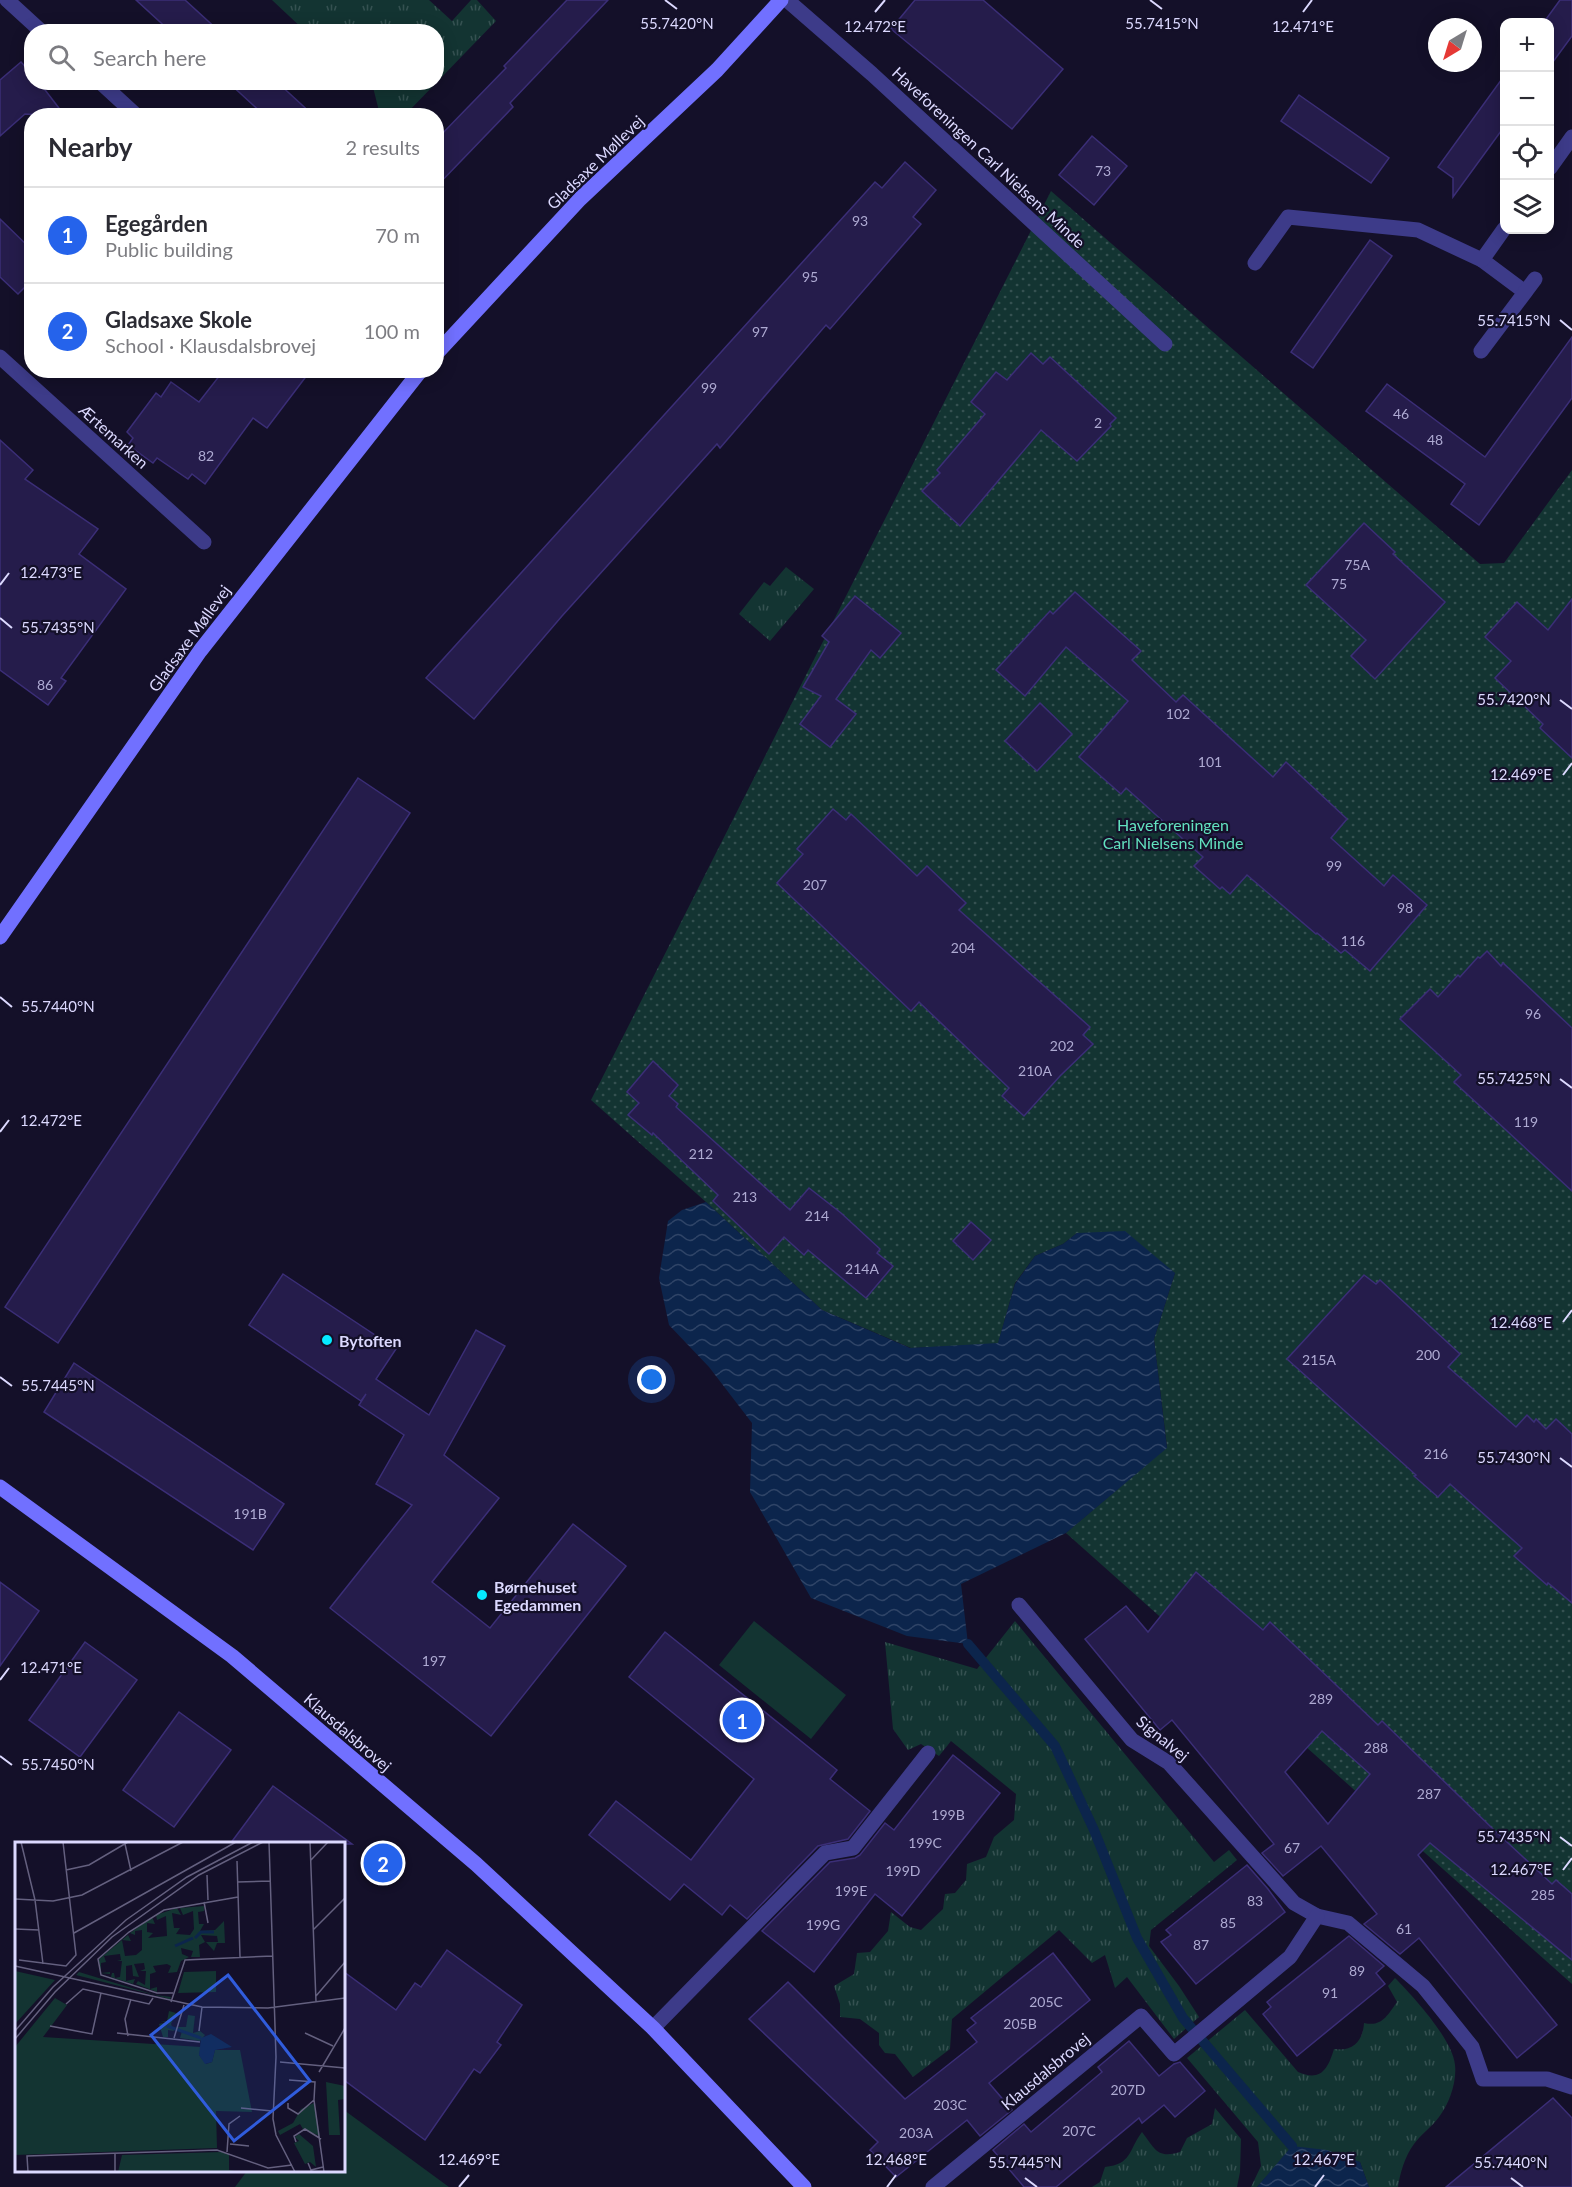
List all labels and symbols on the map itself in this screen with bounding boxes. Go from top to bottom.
text: 55.7420°N [640,14,714,32]
text: 55.7415°N [1125,14,1199,32]
text: 12.472°E [844,17,906,35]
text: 12.471°E [1272,17,1334,35]
north arrow [1428,18,1482,72]
street label: Haveforeningen Carl Nielsens Minde [889,63,1089,251]
street label: Gladsaxe Møllevej [543,111,647,213]
house number: 73 [1095,162,1111,179]
house number: 93 [852,212,868,229]
house number: 95 [802,268,818,285]
text: 55.7415°N [1477,311,1551,329]
house number: 97 [752,323,768,340]
house number: 99 [701,379,717,396]
street label: Ærtemarken [75,399,153,472]
house number: 46 [1393,405,1409,422]
house number: 2 [1094,414,1102,431]
house number: 48 [1427,431,1443,448]
house number: 82 [198,447,214,464]
house number: 75A [1344,556,1370,573]
text: 12.473°E [20,563,82,581]
house number: 75 [1331,575,1347,592]
street label: Gladsaxe Møllevej [144,581,234,695]
text: 55.7435°N [21,618,95,636]
house number: 86 [37,676,53,693]
text: 55.7420°N [1477,690,1551,708]
house number: 102 [1166,705,1190,722]
house number: 101 [1198,753,1222,770]
text: 12.469°E [1490,765,1552,783]
park label: Haveforeningen Carl Nielsens Minde [1103,815,1243,852]
house number: 99 [1326,857,1342,874]
house number: 207 [803,876,827,893]
house number: 98 [1397,899,1413,916]
house number: 116 [1341,932,1365,949]
house number: 204 [951,939,975,956]
text: 55.7440°N [21,997,95,1015]
house number: 96 [1525,1005,1541,1022]
house number: 202 [1050,1037,1074,1054]
house number: 210A [1018,1062,1052,1079]
text: 55.7425°N [1477,1069,1551,1087]
text: 12.472°E [20,1111,82,1129]
house number: 119 [1514,1113,1538,1130]
house number: 212 [689,1145,713,1162]
house number: 213 [733,1188,757,1205]
house number: 214 [805,1207,829,1224]
house number: 214A [845,1260,879,1277]
text: 12.468°E [1490,1313,1552,1331]
place label: Bytoften [339,1331,402,1350]
marker: Bytoften [320,1333,334,1347]
house number: 200 [1416,1346,1440,1363]
house number: 215A [1302,1351,1336,1368]
your location [637,1365,666,1394]
text: 55.7445°N [21,1376,95,1394]
house number: 216 [1424,1445,1448,1462]
text: 55.7430°N [1477,1448,1551,1466]
house number: 191B [233,1505,267,1522]
place label: Børnehuset Egedammen [494,1577,581,1614]
marker: Børnehuset Egedammen [475,1588,489,1602]
house number: 197 [422,1652,446,1669]
text: 12.471°E [20,1658,82,1676]
street label: Klausdalsbrovej [300,1689,396,1775]
house number: 289 [1309,1690,1333,1707]
pin: 1 [722,1698,762,1742]
street label: Signalvej [1133,1711,1193,1765]
house number: 288 [1364,1739,1388,1756]
text: 55.7450°N [21,1755,95,1773]
house number: 287 [1417,1785,1441,1802]
house number: 199B [931,1806,965,1823]
text: 55.7435°N [1477,1827,1551,1845]
house number: 199C [908,1834,943,1851]
house number: 67 [1284,1839,1300,1856]
pin: 2 [364,1840,403,1886]
inset map [15,1842,345,2172]
text: 12.467°E [1490,1860,1552,1878]
house number: 199D [885,1862,921,1879]
house number: 199E [835,1882,867,1899]
house number: 285 [1531,1886,1555,1903]
house number: 83 [1247,1892,1263,1909]
house number: 85 [1220,1914,1236,1931]
house number: 199G [806,1916,840,1933]
house number: 61 [1396,1920,1412,1937]
house number: 87 [1193,1936,1209,1953]
house number: 89 [1349,1962,1365,1979]
house number: 91 [1322,1984,1338,2001]
house number: 205C [1029,1993,1064,2010]
house number: 205B [1003,2015,1037,2032]
street label: Klausdalsbrovej [997,2029,1093,2113]
house number: 207D [1110,2081,1146,2098]
house number: 203C [933,2096,968,2113]
house number: 207C [1062,2122,1097,2139]
house number: 203A [899,2124,933,2141]
text: 12.469°E [438,2150,500,2168]
text: 12.468°E [865,2150,927,2168]
text: 12.467°E [1293,2150,1355,2168]
text: 55.7445°N [988,2153,1062,2171]
text: 55.7440°N [1474,2153,1548,2171]

